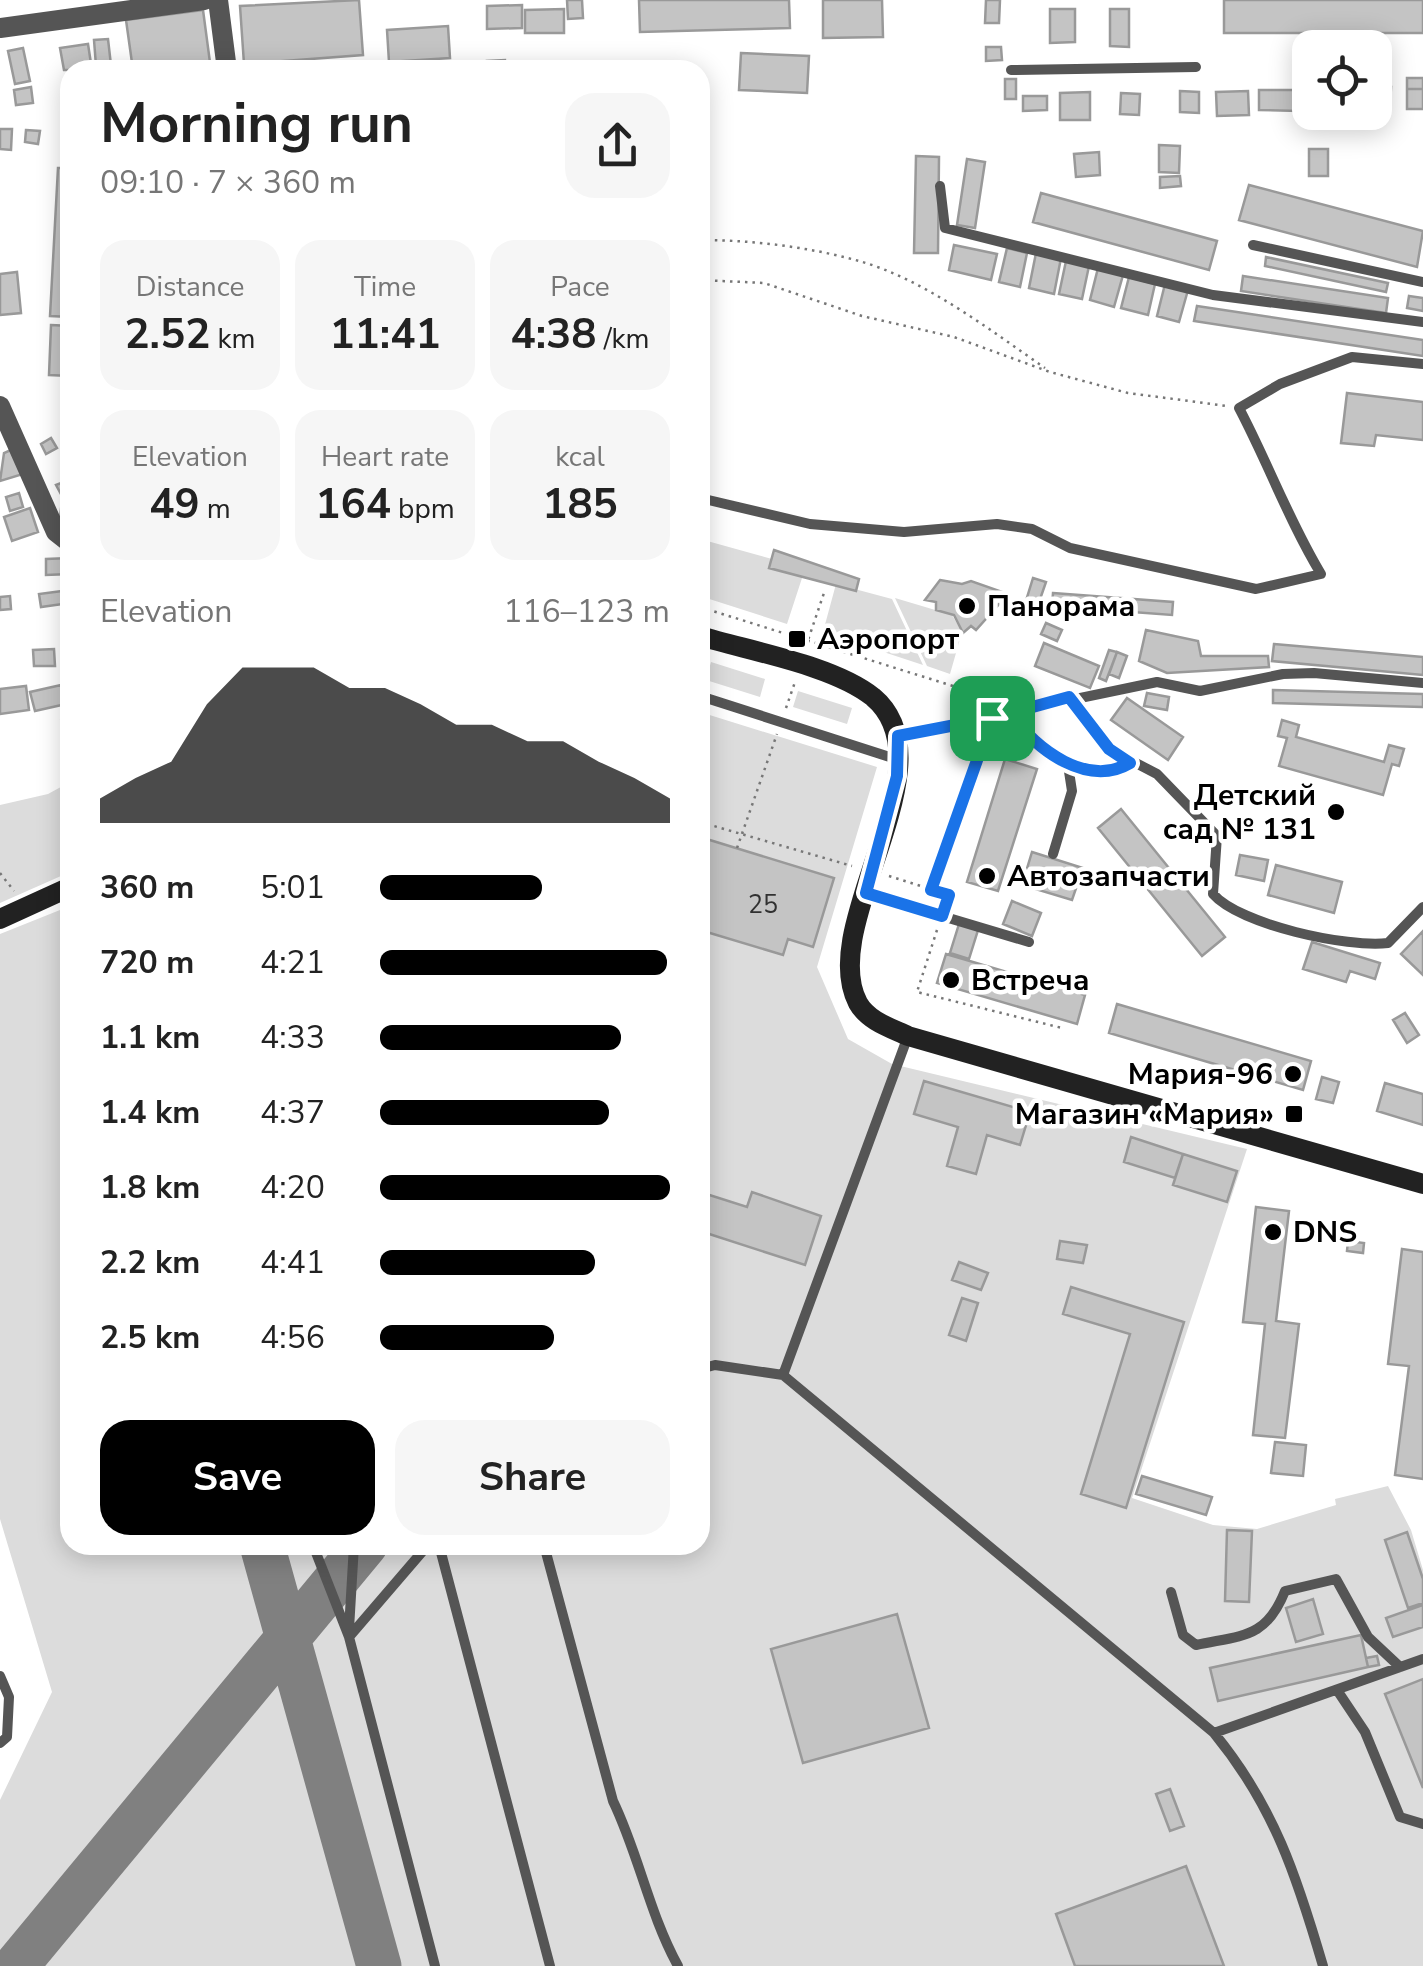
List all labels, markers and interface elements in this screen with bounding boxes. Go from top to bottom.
map controls [1292,30,1392,130]
button: locate [1292,30,1392,130]
text: Morning run [100,86,413,161]
button: share [565,93,670,198]
text: 09:10 · 7 × 360 m [100,161,356,204]
text: Distance [136,268,244,306]
text: Time [354,268,416,306]
text: Pace [550,268,610,306]
text: 2.52 [124,306,210,363]
text: 11:41 [329,306,441,363]
text: 4:38 [510,306,597,363]
text: km [210,320,256,358]
text: /km [597,320,650,358]
text: Elevation [132,438,248,476]
text: Heart rate [321,438,449,476]
text: kcal [555,438,605,476]
text: 49 [149,476,200,533]
text: 164 [315,476,391,533]
text: 185 [542,476,618,533]
text: m [200,490,231,528]
text: bpm [391,490,455,528]
place label: Панорама [987,586,1135,627]
text: Elevation [100,590,233,633]
text: 116–123 m [503,590,670,633]
marker: Панорама [956,595,978,617]
place label: Аэропорт [817,619,960,660]
marker: Аэропорт [786,628,808,650]
pin [950,676,1035,761]
icon: arrive [965,691,1020,746]
place label: Детский сад № 131 [1163,775,1316,850]
marker: Детский сад № 131 [1325,801,1347,823]
place label: Автозапчасти [1007,856,1210,897]
marker: Автозапчасти [976,865,998,887]
text: 360 m [100,866,194,909]
text: 5:01 [260,866,325,909]
house number: 25 [748,888,778,922]
text: 720 m [100,941,194,984]
text: 4:21 [260,941,325,984]
place label: Встреча [971,960,1090,1001]
marker: Встреча [940,969,962,991]
text: 1.1 km [100,1016,200,1059]
text: 4:33 [260,1016,325,1059]
place label: Мария-96 [1128,1054,1273,1095]
marker: Мария-96 [1282,1063,1304,1085]
text: 1.4 km [100,1091,200,1134]
text: 4:37 [260,1091,325,1134]
place label: Магазин «Мария» [1015,1094,1274,1135]
marker: Магазин «Мария» [1283,1103,1305,1125]
text: 1.8 km [100,1166,200,1209]
text: 4:20 [260,1166,325,1209]
place label: DNS [1293,1212,1357,1253]
marker: DNS [1262,1221,1284,1243]
text: 2.2 km [100,1241,200,1284]
text: 4:41 [260,1241,325,1284]
text: 2.5 km [100,1316,200,1359]
text: 4:56 [260,1316,325,1359]
button: Save [100,1420,375,1535]
button: Share [395,1420,670,1535]

